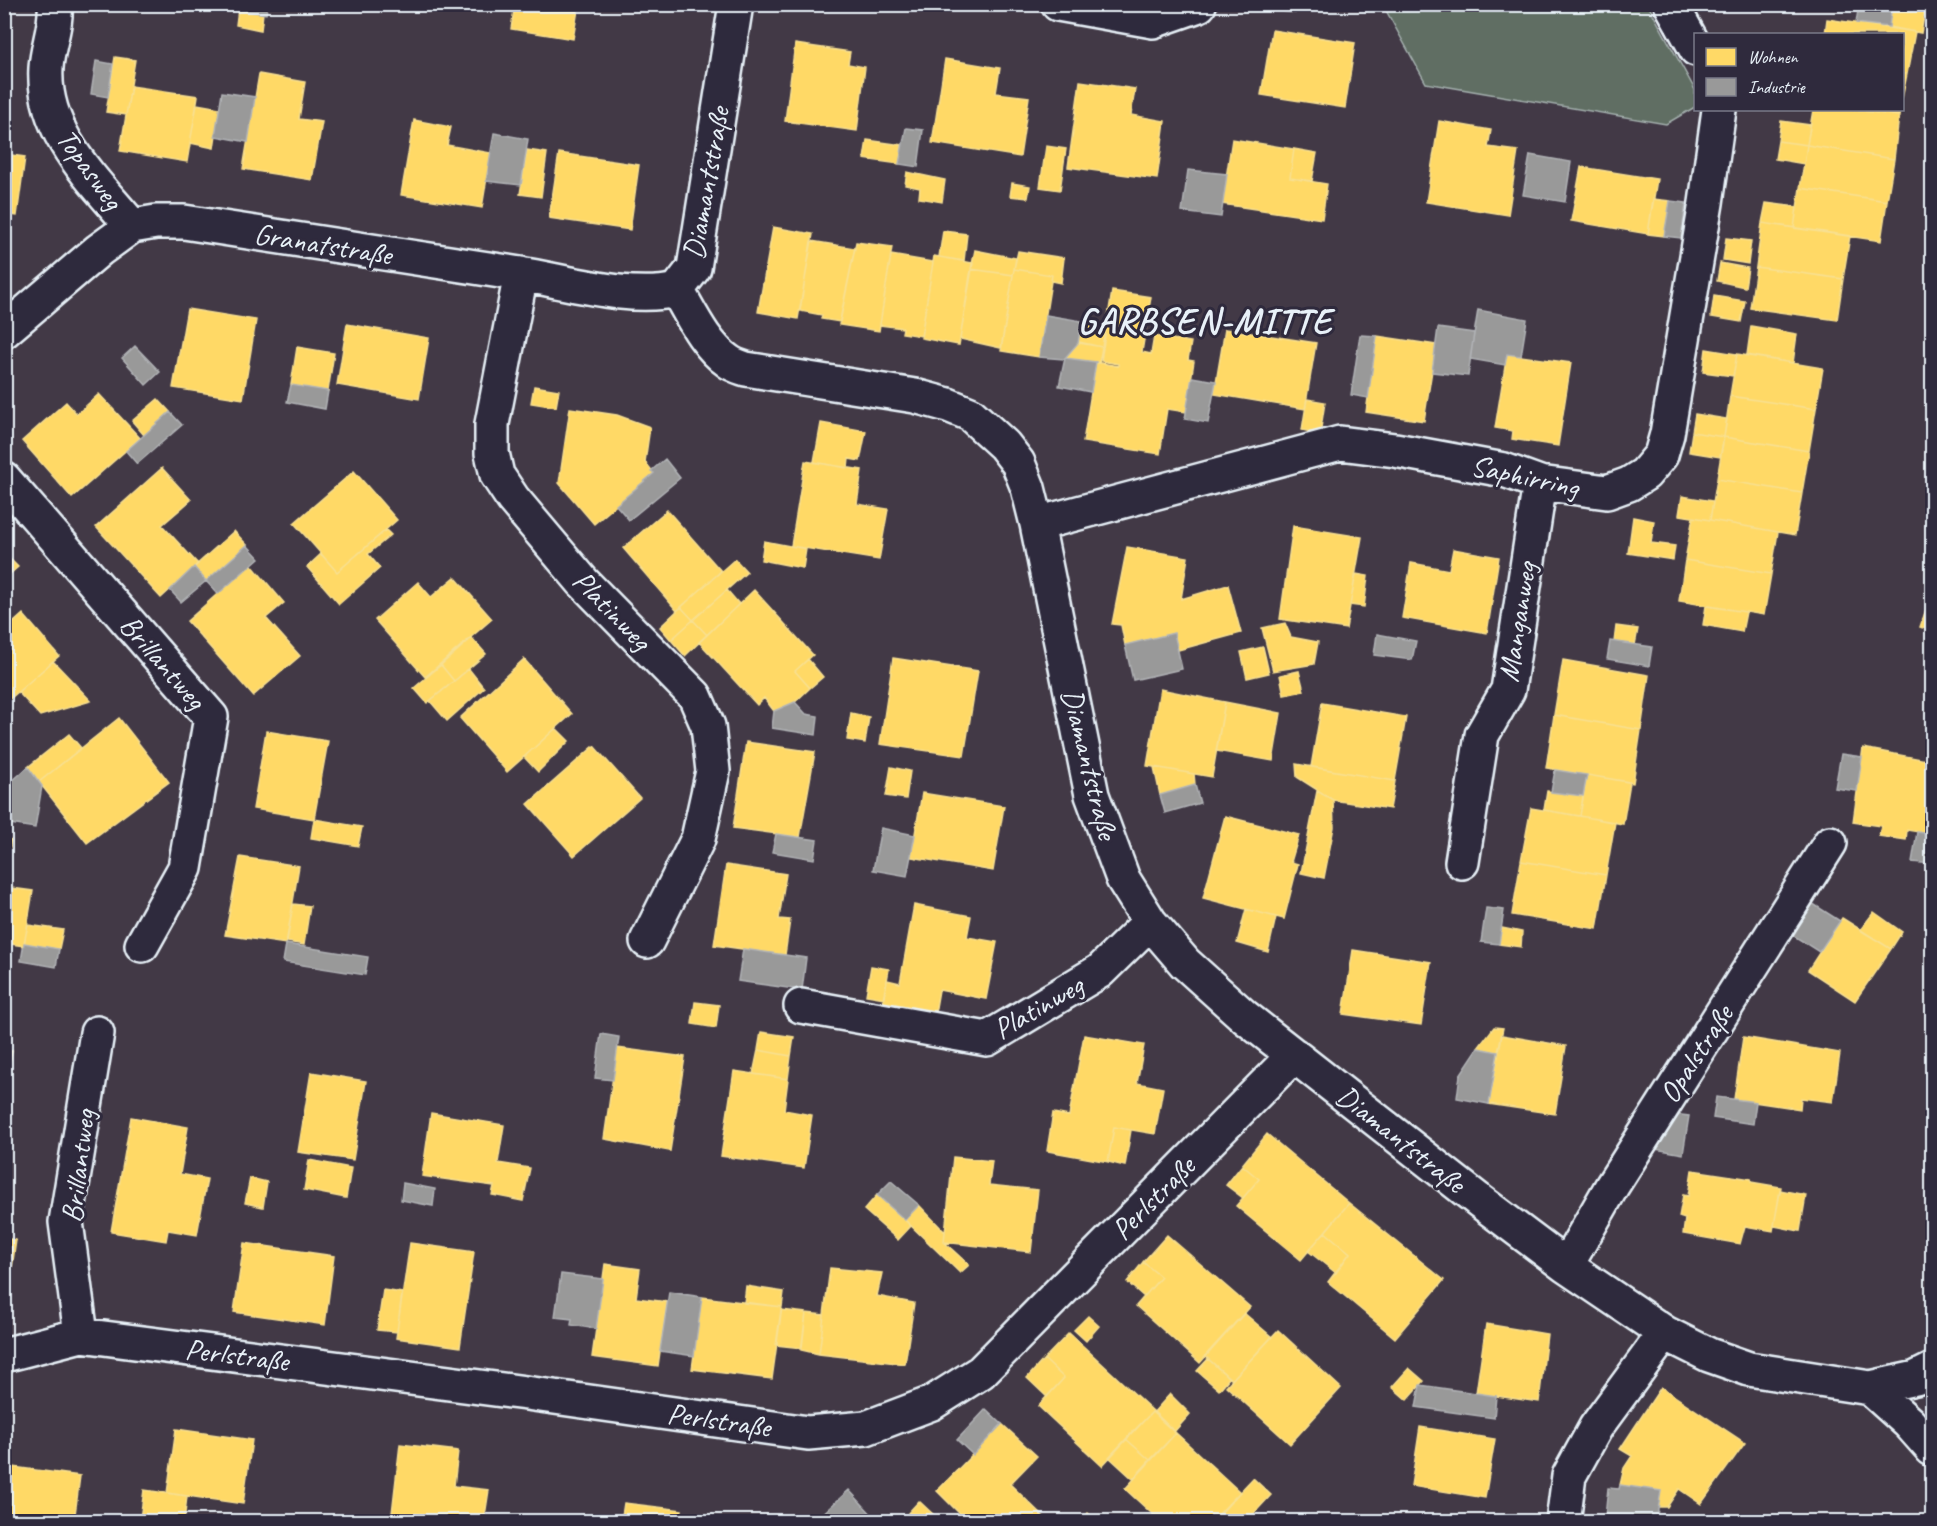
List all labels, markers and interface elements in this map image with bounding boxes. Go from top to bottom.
legend [1694,33,1904,111]
text: Wohnen [1748,46,1799,68]
text: Industrie [1748,76,1806,98]
street label: Diamantstraße [674,102,738,262]
street label: Topasweg [48,121,133,218]
street label: Granatstraße [251,214,397,274]
district label: GARBSEN-MITTE [1077,298,1336,344]
street label: Saphirring [1468,446,1585,506]
street label: Manganweg [1489,557,1546,684]
street label: Platinweg [565,562,661,660]
street label: Brillantweg [111,607,216,718]
street label: Diamantstraße [1053,685,1128,845]
street label: Platinweg [986,965,1092,1048]
street label: Opalstraße [1650,996,1743,1110]
street label: Diamantstraße [1329,1077,1475,1203]
street label: Brillantweg [52,1106,104,1225]
street label: Perlstraße [1103,1146,1205,1248]
street label: Perlstraße [183,1330,293,1380]
street label: Perlstraße [665,1394,775,1446]

